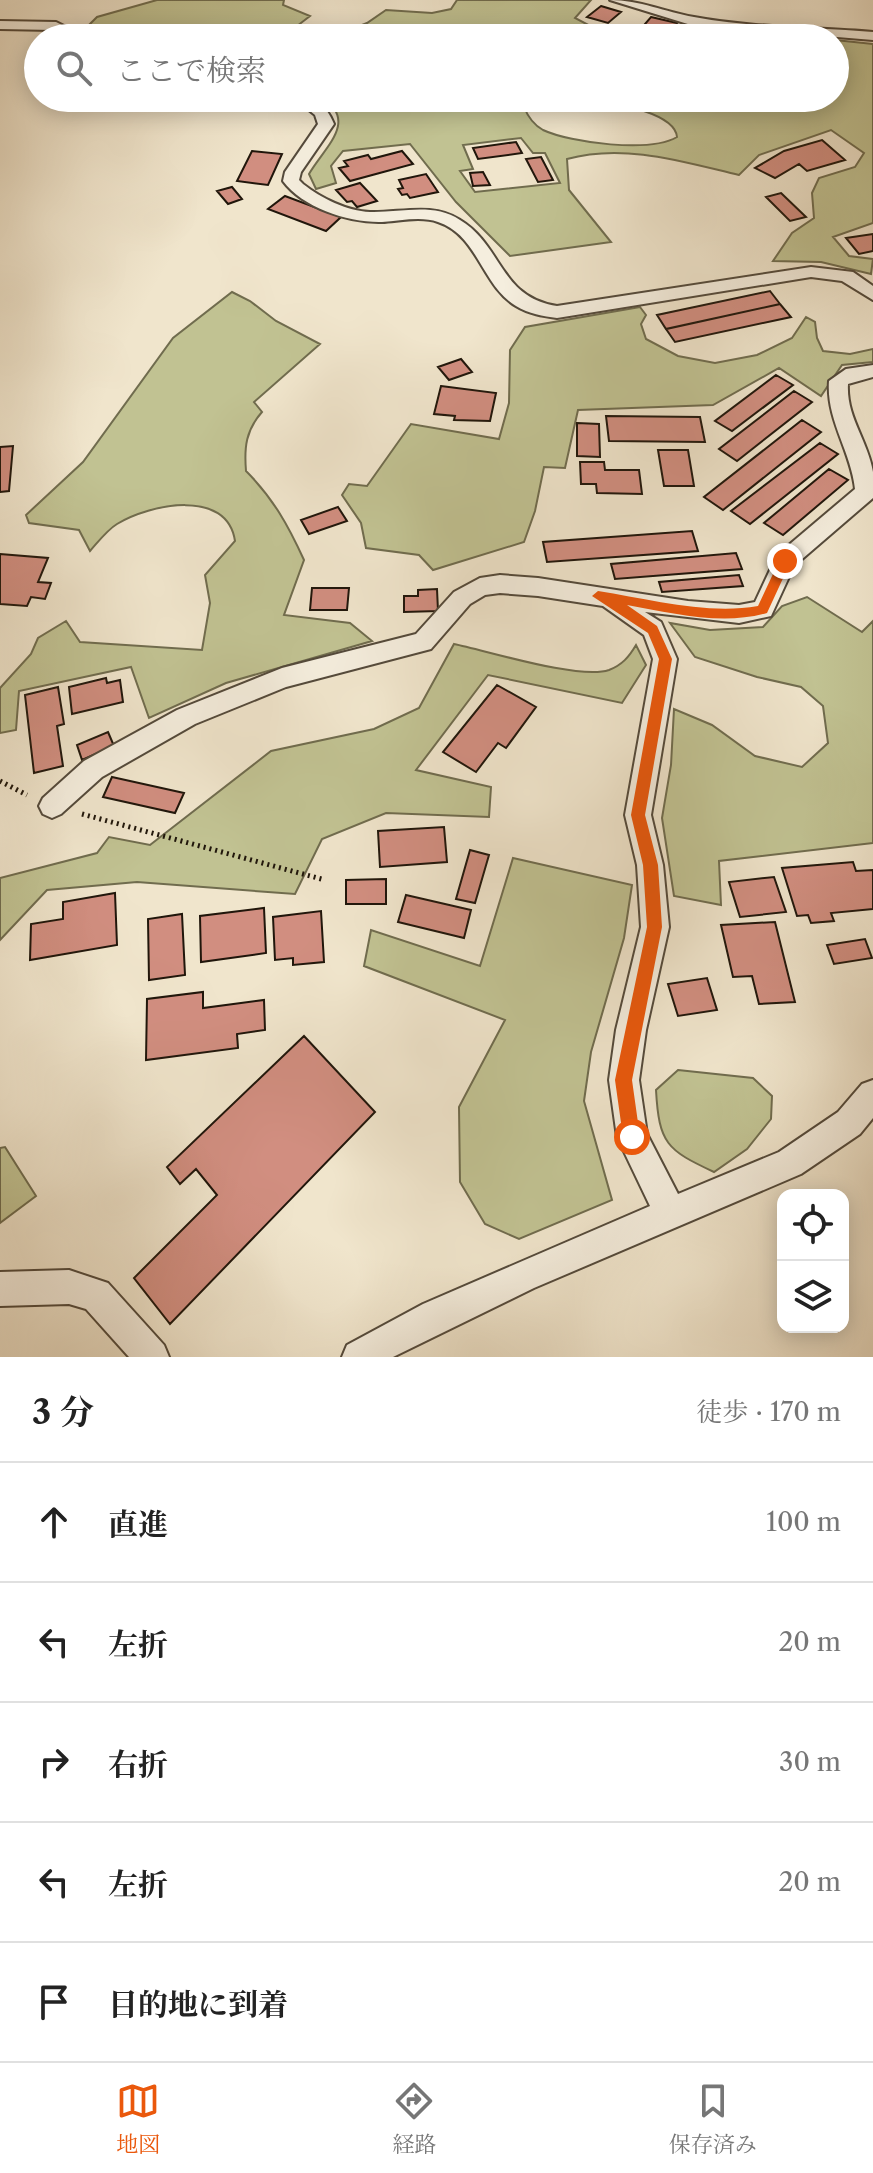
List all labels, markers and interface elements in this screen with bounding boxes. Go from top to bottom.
search box [24,24,849,112]
icon: search [52,46,96,90]
text: ここで検索 [116,52,266,89]
route end [767,543,803,579]
route start [614,1119,650,1155]
map controls [777,1189,849,1333]
button: locate [777,1189,849,1261]
button: layers [777,1261,849,1333]
text: 3 分 [32,1391,94,1433]
text: 徒歩 · 170 m [696,1396,841,1428]
icon: ahead [32,1500,76,1544]
text: 直進 [108,1506,168,1543]
text: 100 m [766,1506,841,1538]
icon: left [32,1620,76,1664]
text: 左折 [108,1626,168,1663]
text: 20 m [778,1626,841,1658]
icon: right [32,1740,76,1784]
text: 右折 [108,1746,168,1783]
text: 30 m [779,1746,841,1778]
icon: left [32,1860,76,1904]
text: 左折 [108,1866,168,1903]
text: 20 m [778,1866,841,1898]
icon: arrive [32,1980,76,2024]
text: 目的地に到着 [108,1986,288,2023]
tab: 地図 [116,2079,160,2158]
tab: 経路 [392,2079,437,2158]
tab: 保存済み [669,2079,757,2158]

